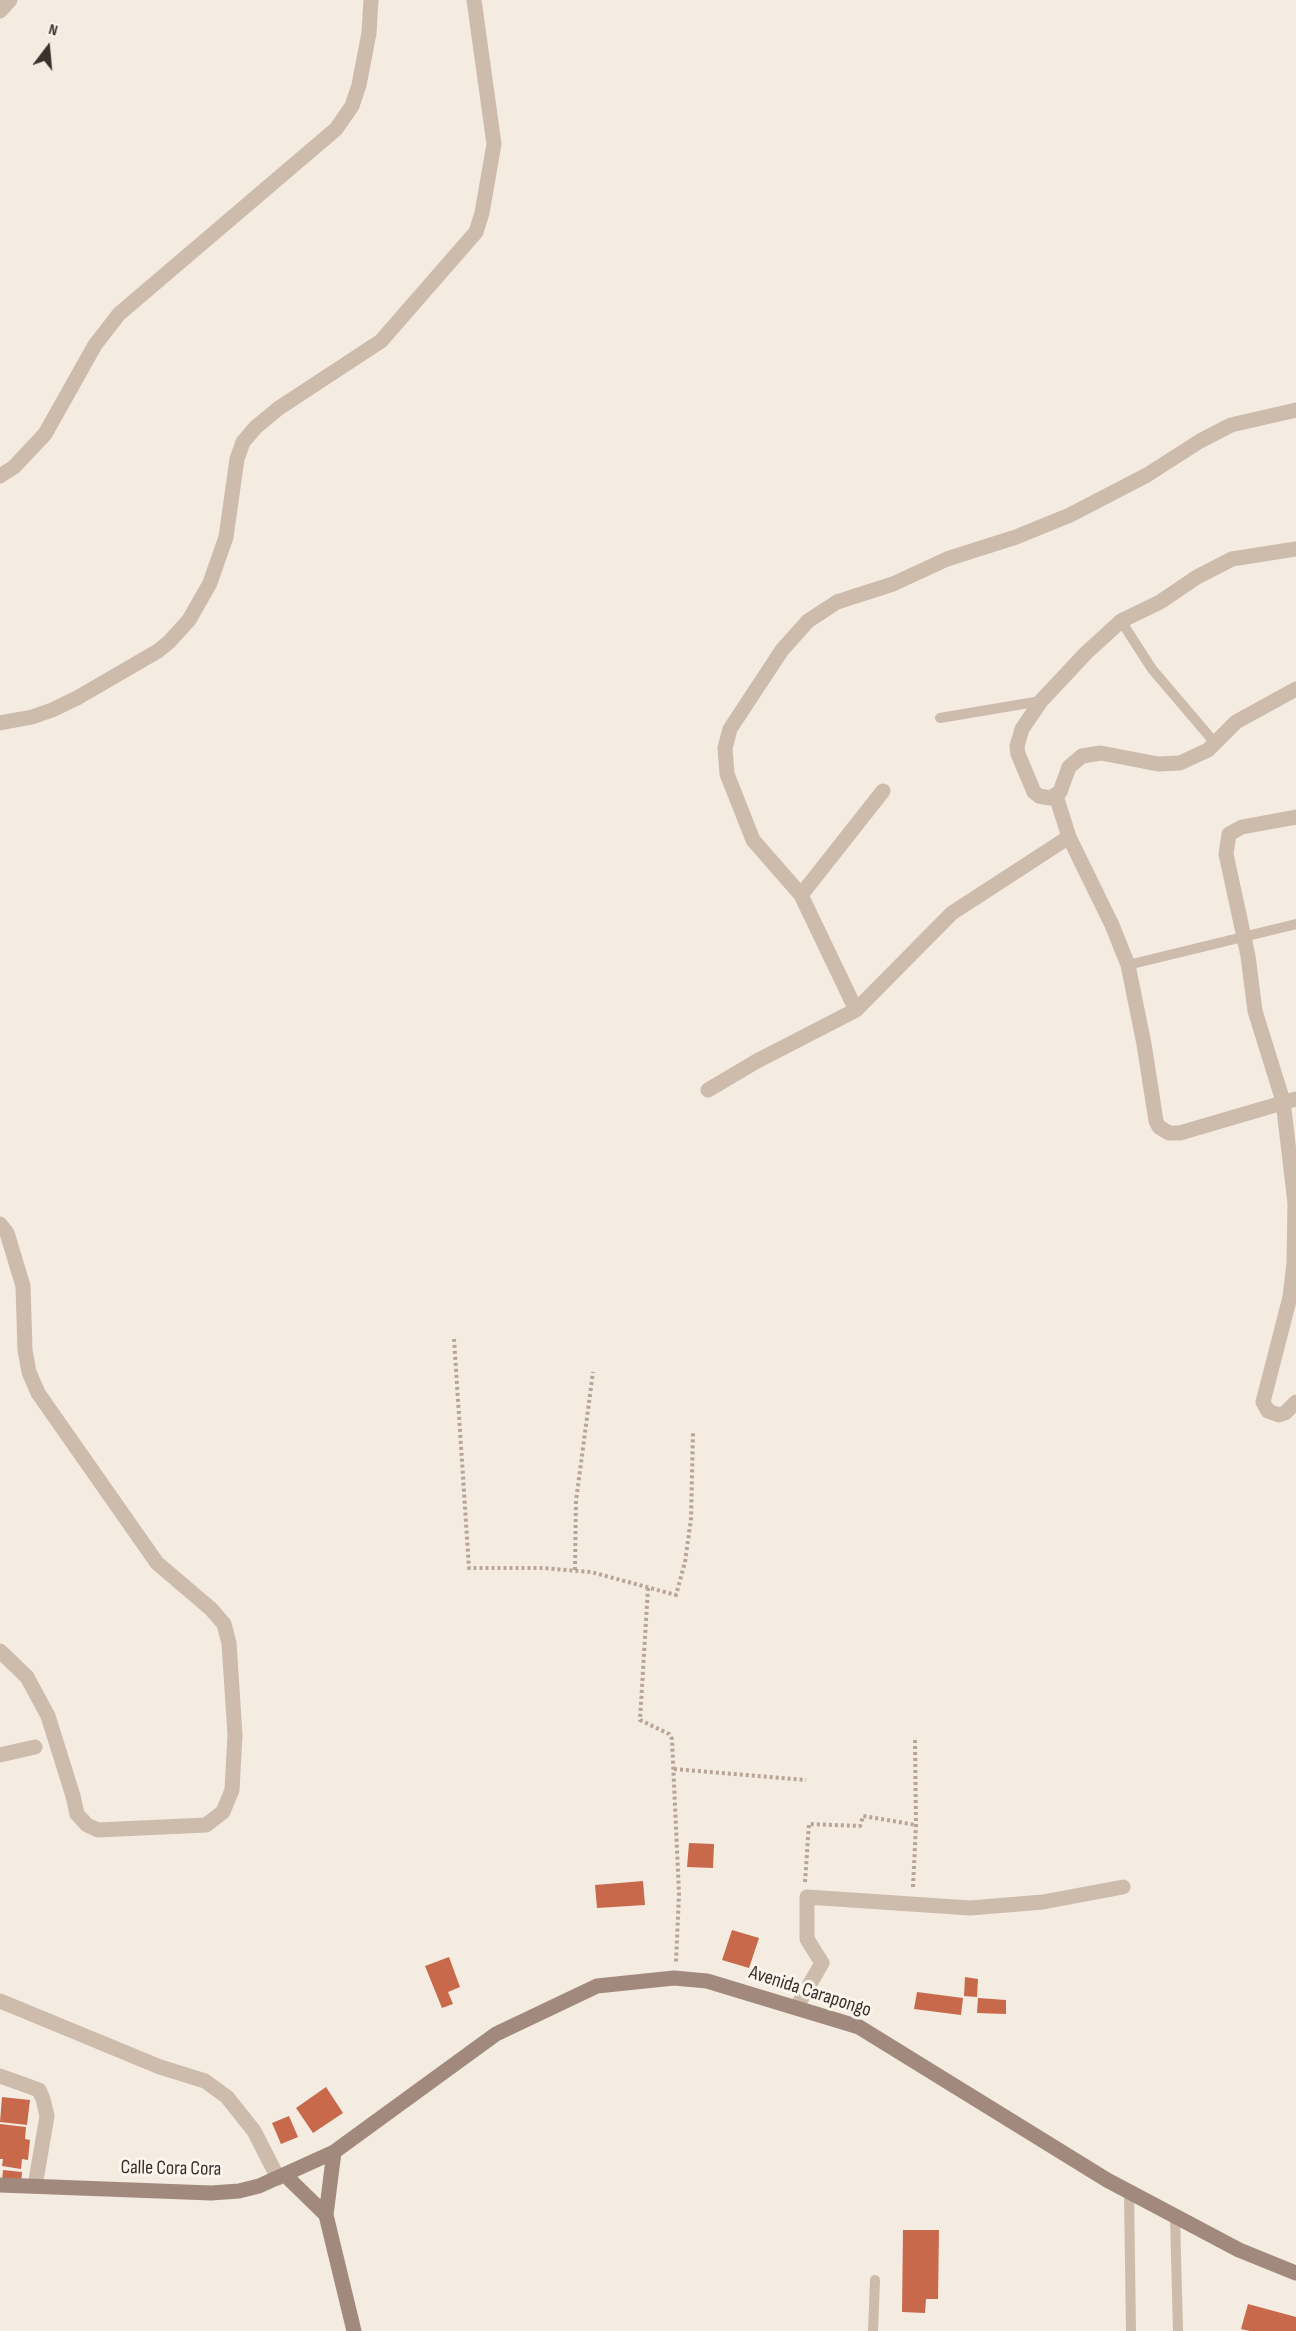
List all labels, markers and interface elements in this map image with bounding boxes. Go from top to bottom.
north arrow [18,18,78,78]
text: N [46,20,60,41]
street label: Avenida Carapongo [746,1961,874,2023]
street label: Calle Cora Cora [120,2156,222,2182]

